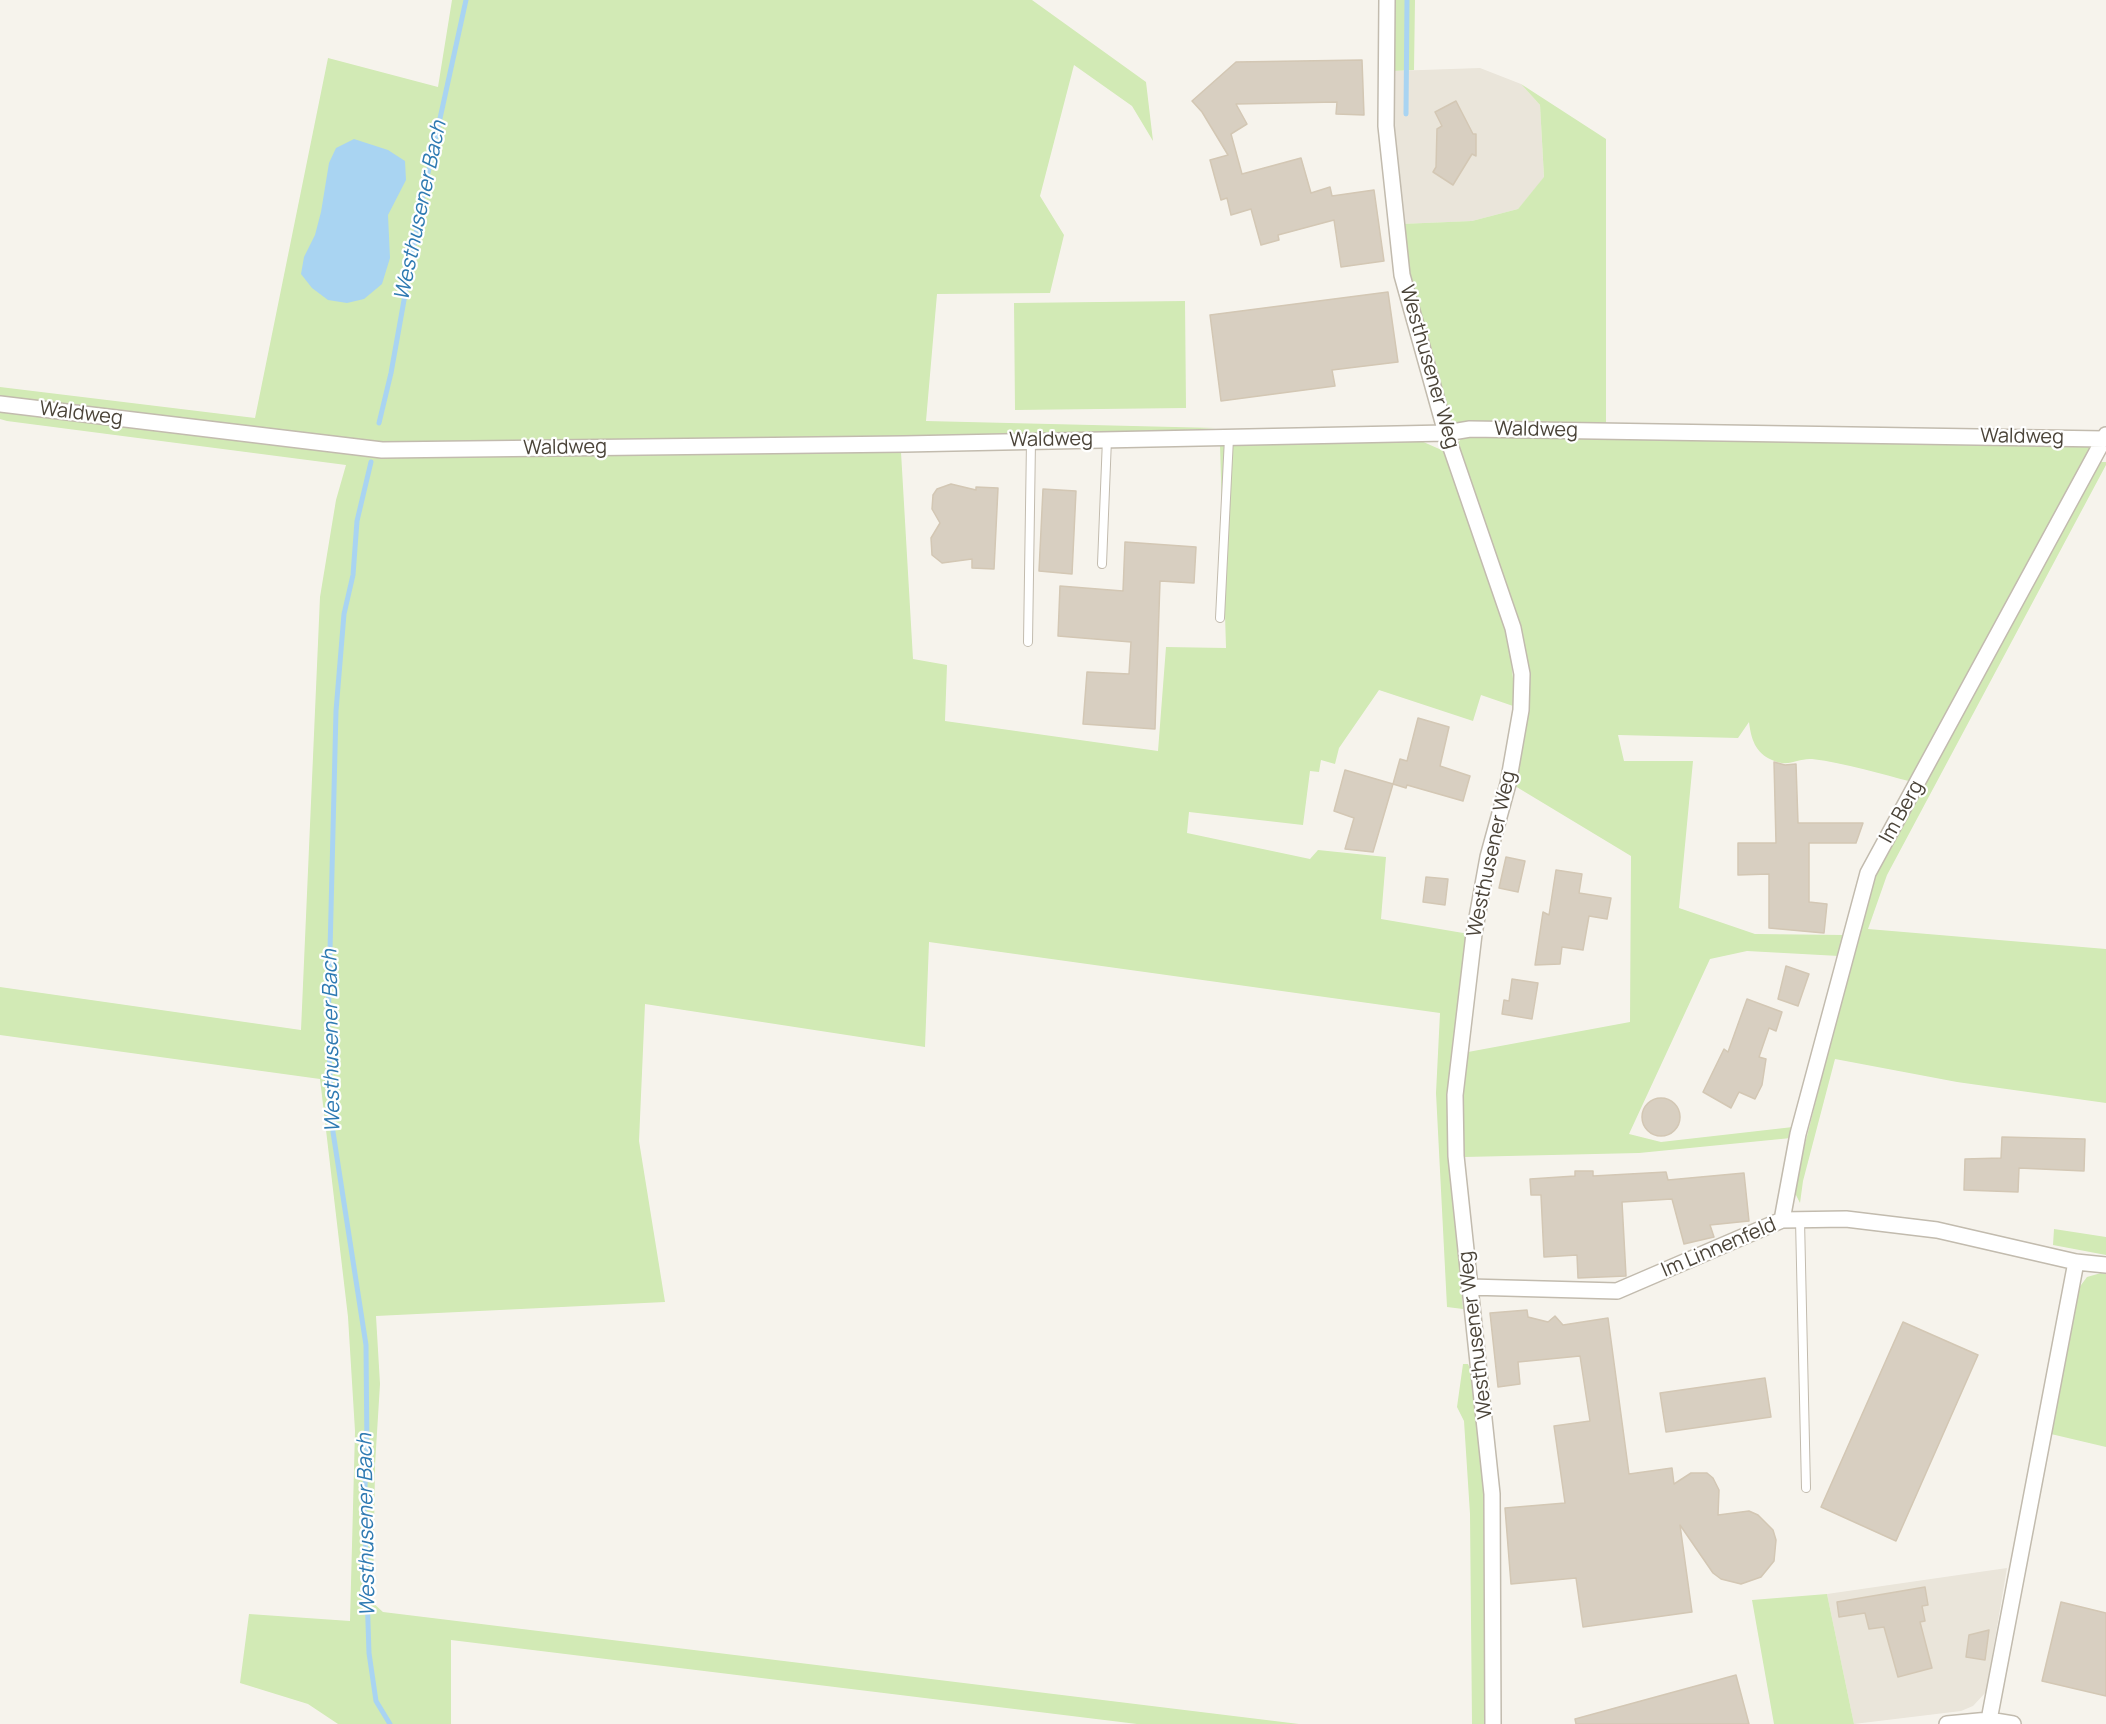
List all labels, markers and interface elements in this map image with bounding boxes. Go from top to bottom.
water label: Westhusener Bach [390,119,452,303]
street label: Westhusener Weg [1394,282,1464,452]
street label: Waldweg [38,397,124,431]
street label: Waldweg [1494,417,1578,443]
street label: Waldweg [1980,424,2064,450]
street label: Waldweg [1009,427,1093,453]
street label: Waldweg [523,435,607,461]
street label: Westhusener Weg [1463,769,1521,939]
street label: Im Berg [1875,776,1929,848]
water label: Westhusener Bach [318,949,346,1133]
street label: Im Linnenfeld [1658,1213,1780,1283]
street label: Westhusener Weg [1454,1250,1498,1420]
water label: Westhusener Bach [353,1433,381,1617]

